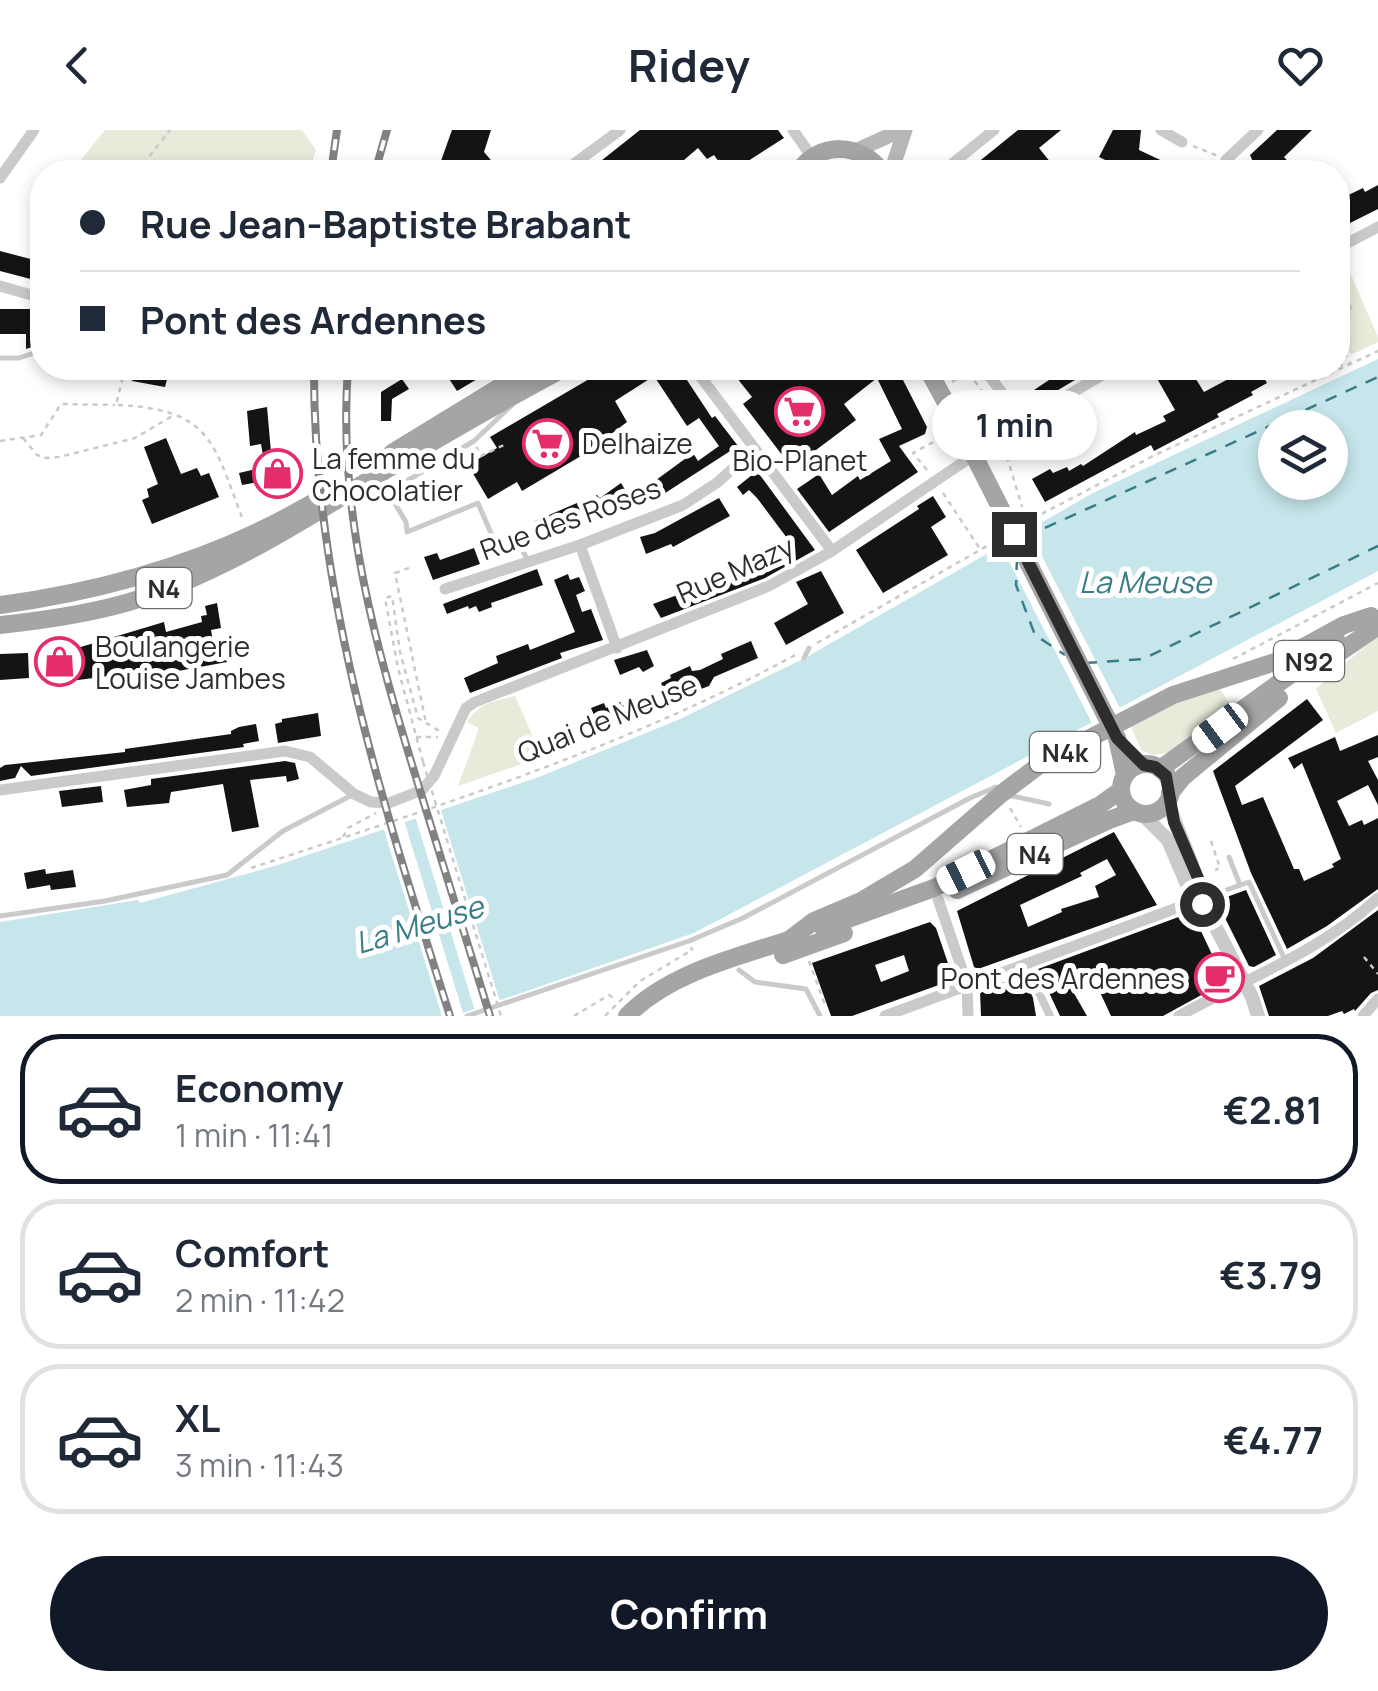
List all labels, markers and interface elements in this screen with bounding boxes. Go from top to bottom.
text: Ridey [628,34,750,96]
icon: back [50,38,105,93]
icon: heart [1273,38,1328,93]
text: Rue Jean-Baptiste Brabant [140,197,631,249]
text: Pont des Ardennes [140,293,486,345]
supermarket icon: Bio-Planet [774,386,826,438]
callout: 1 min [932,389,1096,459]
text: 1 min [975,403,1054,447]
map controls [1258,410,1348,500]
button: layers [1258,410,1348,500]
supermarket icon: Delhaize [521,417,573,469]
place label: Delhaize [582,424,693,462]
place label: La femme du Chocolatier [312,439,475,509]
place label: Bio-Planet [732,441,868,479]
shop icon: La femme du Chocolatier [251,448,303,500]
street label: Rue des Roses [475,468,665,568]
route end [992,512,1037,557]
street label: Rue Mazy [670,526,800,612]
water label: La Meuse [1079,561,1212,602]
road number: N4 [136,568,192,608]
place label: Boulangerie Louise Jambes [95,627,286,697]
shop icon: Boulangerie Louise Jambes [34,636,86,688]
road number: N92 [1274,641,1344,681]
street label: Quai de Meuse [511,665,703,771]
car [1187,698,1253,758]
road number: N4k [1030,732,1100,772]
road number: N4 [1008,834,1062,874]
car [932,845,1000,899]
route start [1180,882,1225,927]
water label: La Meuse [350,885,489,963]
cafe icon: Pont des Ardennes [1194,952,1246,1004]
place label: Pont des Ardennes [941,959,1185,997]
text: Economy [175,1061,344,1113]
icon: car [55,1064,145,1154]
text: €2.81 [1223,1083,1323,1135]
text: 1 min · 11:41 [175,1113,333,1157]
text: Comfort [175,1226,329,1278]
icon: car [55,1229,145,1319]
text: €3.79 [1220,1248,1323,1300]
text: 2 min · 11:42 [175,1278,345,1322]
text: XL [175,1391,220,1443]
icon: car [55,1394,145,1484]
text: €4.77 [1223,1413,1323,1465]
text: 3 min · 11:43 [175,1443,344,1487]
button: Confirm [50,1556,1328,1671]

